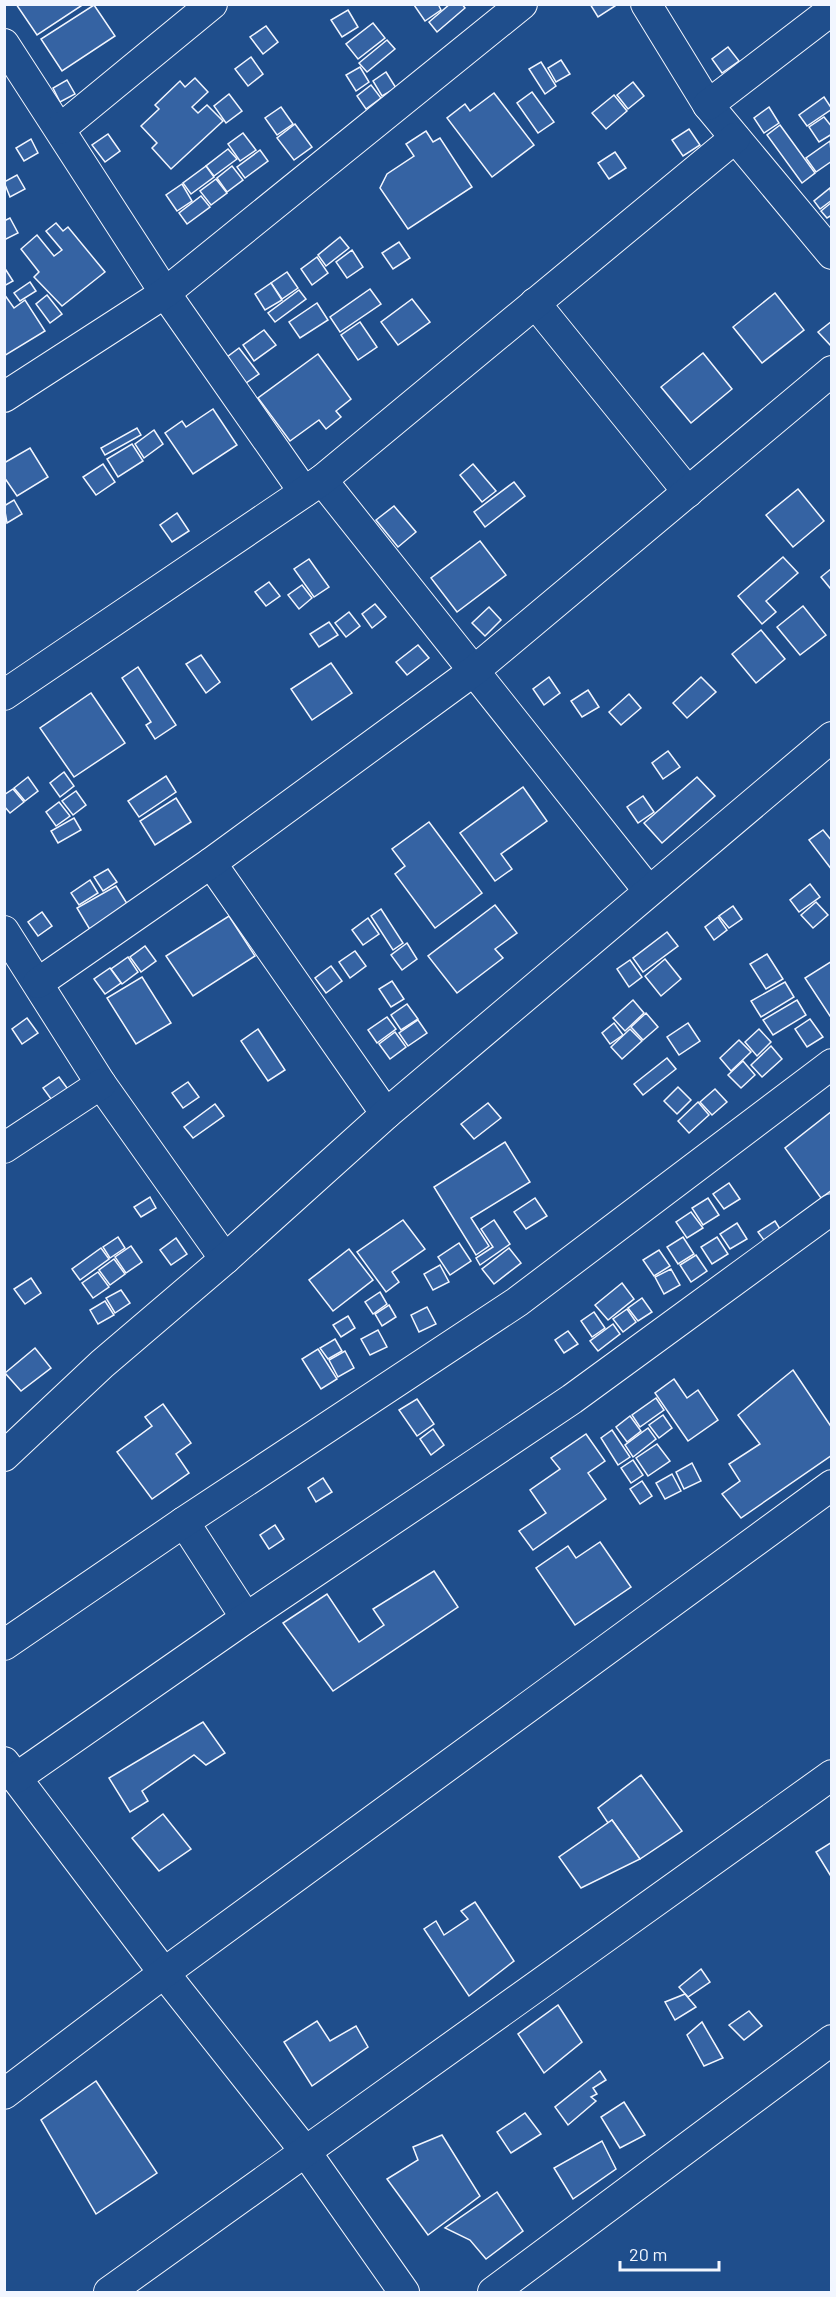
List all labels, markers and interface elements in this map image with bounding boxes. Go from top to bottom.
scale bar [620,2234,719,2272]
text: 20 m [629,2243,667,2265]

